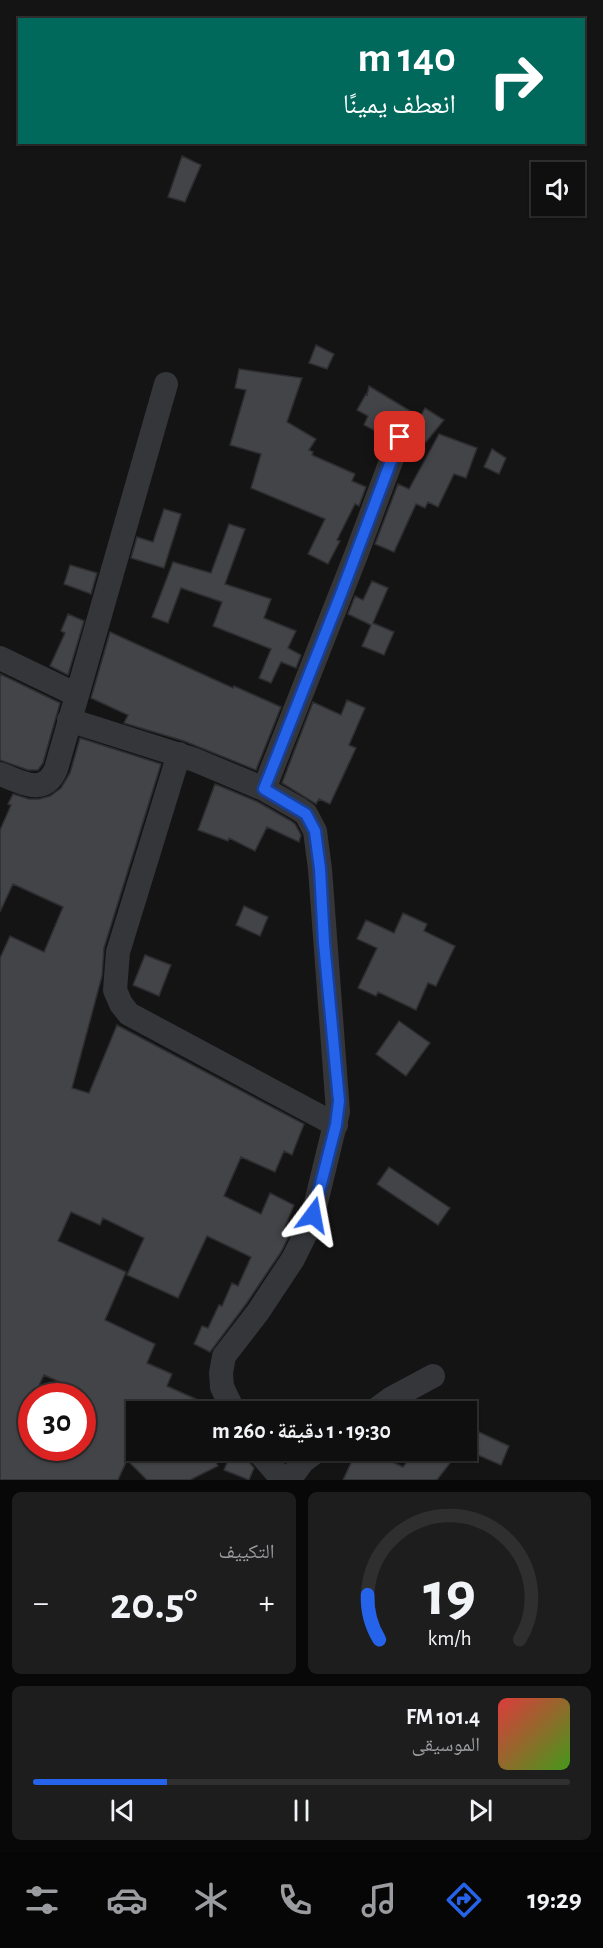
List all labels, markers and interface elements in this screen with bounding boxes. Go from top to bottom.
text: 140 m [358,37,456,79]
icon: right [477,42,555,120]
text: انعطف يمينًا [343,91,456,118]
map controls [531,162,585,216]
button: sound [531,162,585,216]
pin [374,411,425,462]
icon: arrive [383,420,416,453]
position arrow [281,1183,345,1247]
speed limit sign: 30 [18,1383,96,1461]
text: 19:30 · 1 دقيقة · 260 m [212,1420,391,1442]
text: التكييف [218,1542,275,1562]
text: 19 [423,1564,476,1626]
text: 20.5° [110,1582,198,1627]
text: − [33,1587,49,1620]
text: + [259,1587,274,1620]
text: km/h [427,1628,471,1649]
text: 101.4 FM [406,1706,480,1728]
text: الموسيقى [412,1735,480,1755]
icon: previous [106,1794,139,1827]
icon: pause [285,1794,318,1827]
icon: next [464,1794,497,1827]
icon: filters [21,1879,63,1921]
icon: car [106,1879,148,1921]
icon: climate [190,1879,232,1921]
icon: phone [274,1879,316,1921]
icon: music [358,1879,400,1921]
icon: directions [443,1879,485,1921]
text: 19:29 [527,1886,582,1913]

